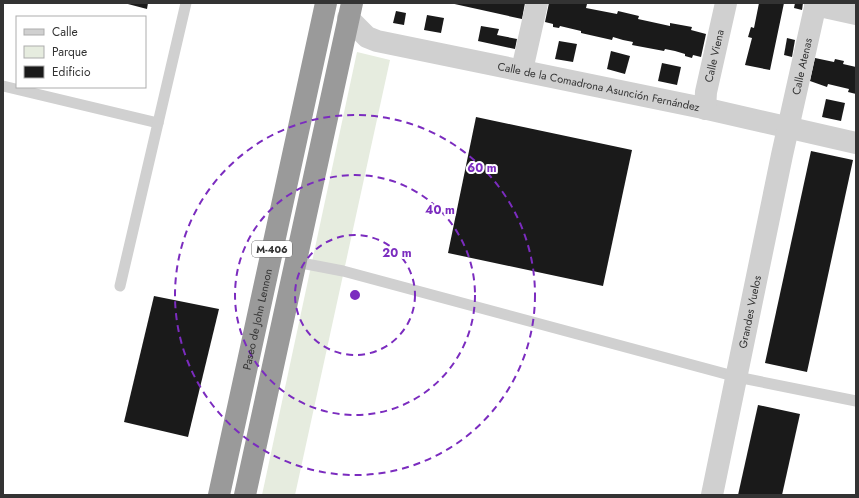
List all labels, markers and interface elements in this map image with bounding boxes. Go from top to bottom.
legend [16,16,146,88]
text: Calle [52,23,78,41]
street label: Calle Viena [700,28,728,84]
street label: Calle Atenas [788,36,816,96]
text: Parque [52,43,87,61]
street label: Calle de la Comadrona Asunción Fernández [496,58,701,115]
text: Edificio [52,63,91,81]
text: 60 m [467,159,497,177]
text: 40 m [425,201,455,219]
road number: M-406 [252,241,292,257]
text: 20 m [382,244,412,262]
street label: Paseo de John Lennon [238,267,276,371]
street label: Grandes Vuelos [734,273,765,350]
centre of rings [348,288,362,302]

